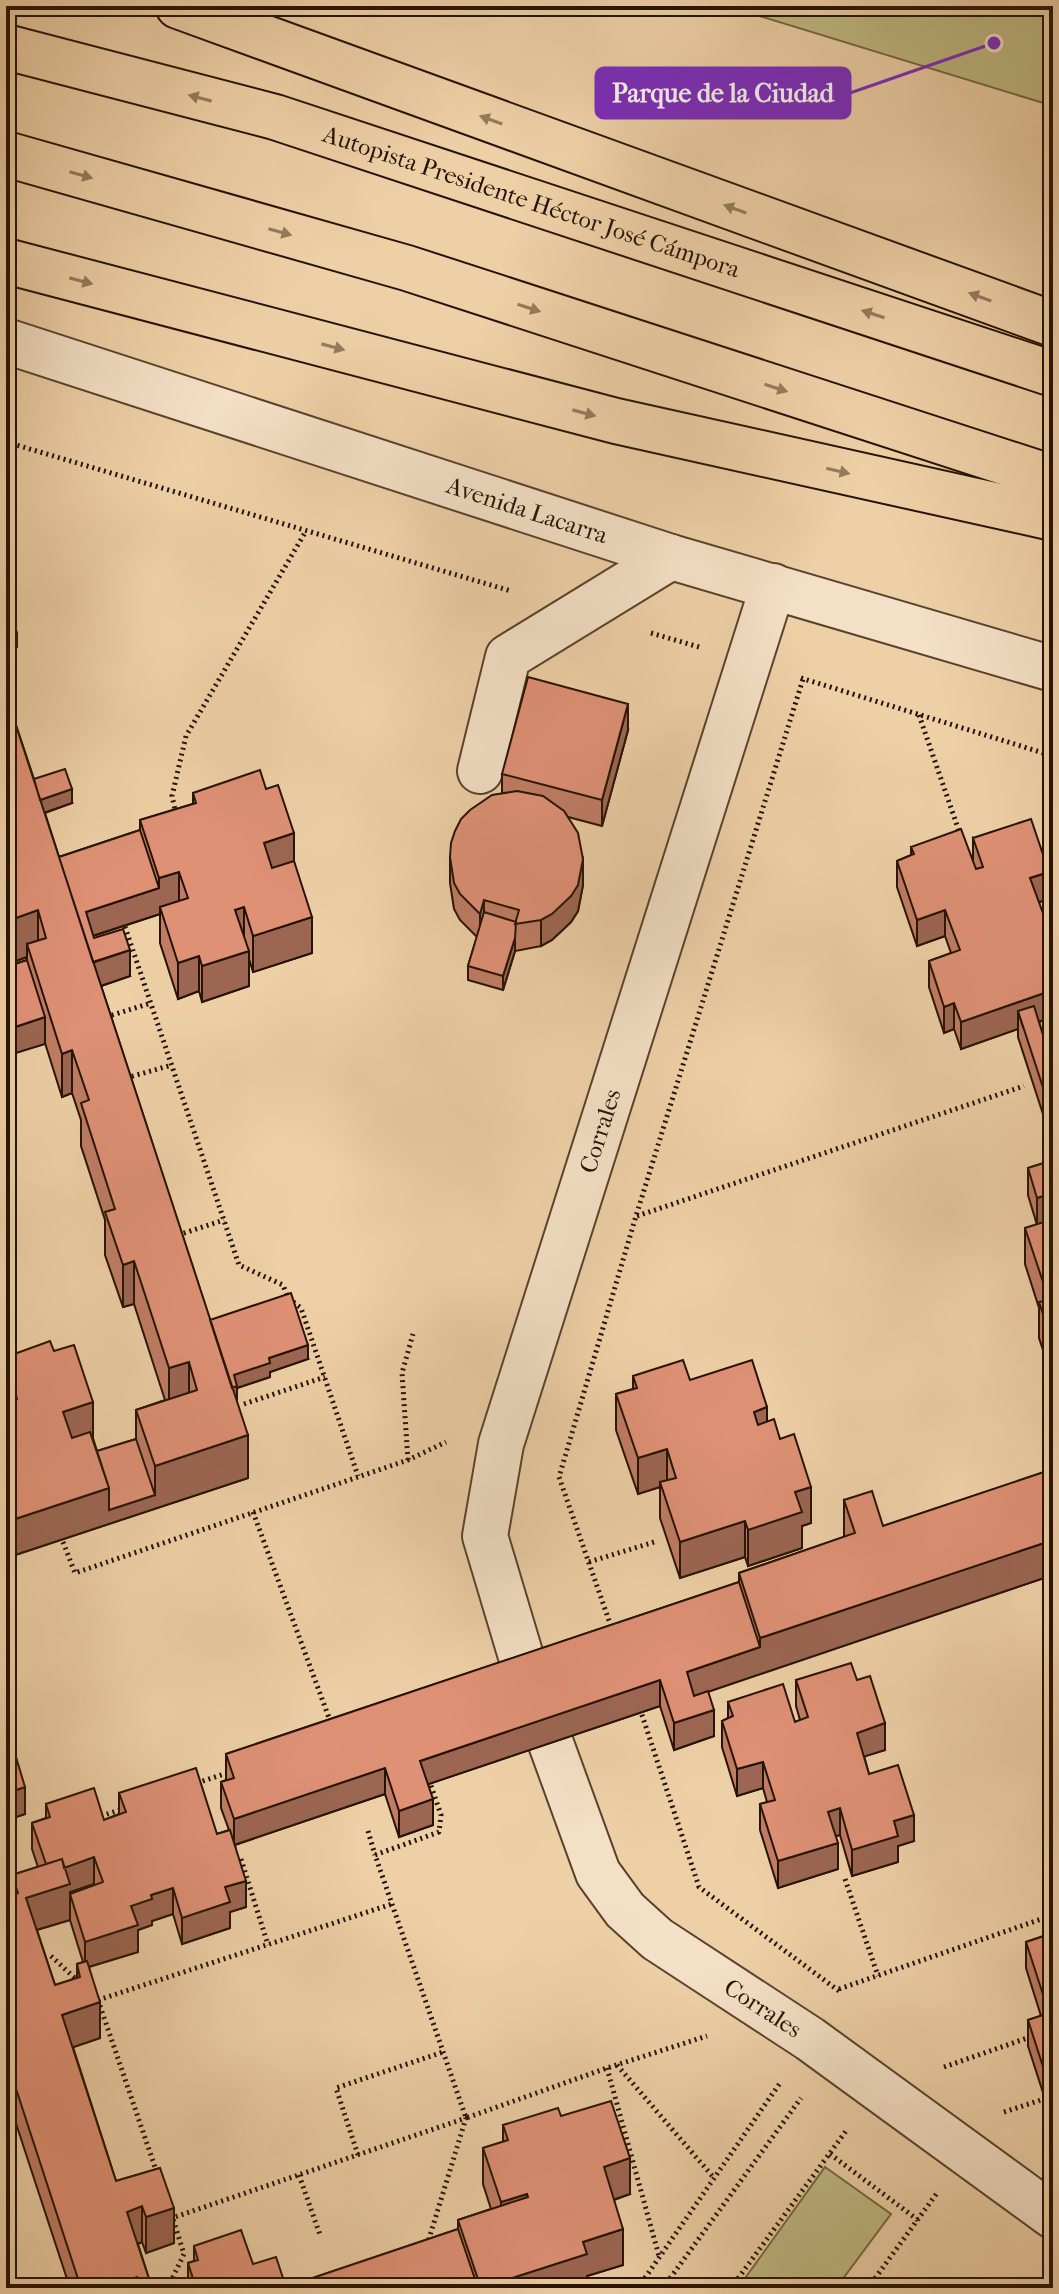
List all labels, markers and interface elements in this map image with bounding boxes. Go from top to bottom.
callout: Parque de la Ciudad [596,68,850,118]
text: Parque de la Ciudad [612,78,835,109]
one-way arrow [187,91,212,103]
one-way arrow [479,113,503,126]
street label: Autopista Presidente Héctor José Cámpora [318,120,744,284]
one-way arrow [69,169,93,182]
one-way arrow [723,202,747,214]
one-way arrow [268,226,292,239]
one-way arrow [69,275,94,287]
one-way arrow [968,291,992,303]
one-way arrow [517,302,541,314]
one-way arrow [860,308,884,320]
one-way arrow [320,341,345,353]
one-way arrow [764,382,788,395]
one-way arrow [572,407,597,419]
one-way arrow [826,465,851,478]
street label: Avenida Lacarra [442,471,612,550]
street label: Corrales [574,1085,627,1177]
street label: Corrales [719,1973,807,2044]

